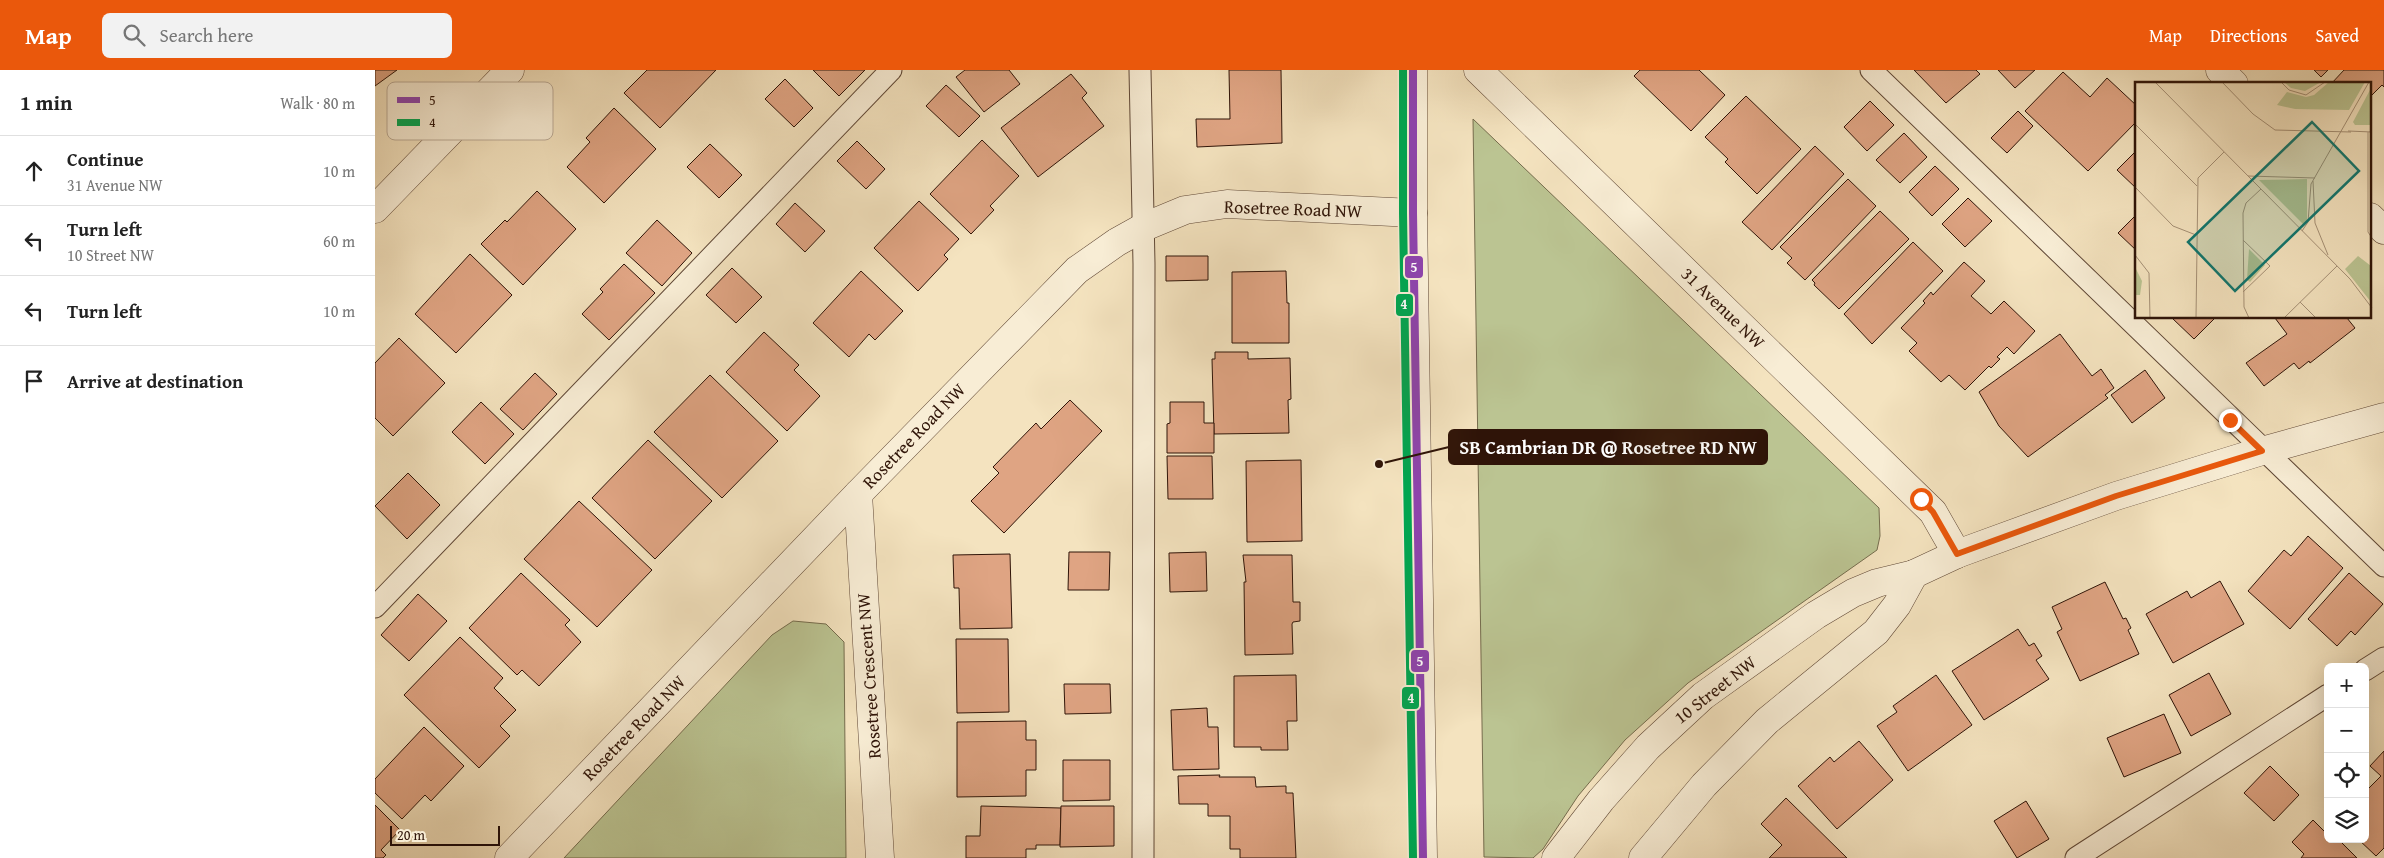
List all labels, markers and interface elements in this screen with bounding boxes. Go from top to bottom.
search box [102,13,452,58]
text: Map [25,18,72,53]
icon: search [120,21,148,49]
text: Search here [160,21,253,49]
text: Map [2149,22,2182,49]
text: Directions [2210,22,2287,49]
text: Saved [2315,22,2359,49]
legend [387,82,553,140]
inset map [2135,82,2371,319]
text: 1 min [20,87,72,118]
text: 5 [429,90,436,110]
text: Walk · 80 m [280,91,355,115]
text: 4 [429,112,436,132]
text: Continue [67,145,144,173]
icon: ahead [20,157,48,185]
text: 10 m [323,159,355,183]
text: 31 Avenue NW [67,173,163,197]
street label: Rosetree Road NW [1223,193,1363,224]
text: Turn left [67,215,142,243]
icon: left [20,227,48,255]
text: 60 m [323,229,355,253]
text: 10 Street NW [67,243,154,267]
line badge: 5 [1404,255,1424,279]
text: 5 [1410,257,1418,277]
street label: 31 Avenue NW [1675,261,1772,355]
line badge: 4 [1395,293,1414,317]
text: 4 [1400,294,1408,314]
icon: left [20,297,48,325]
text: Turn left [67,297,142,325]
text: 10 m [323,299,355,323]
icon: arrive [20,367,48,395]
text: Arrive at destination [67,367,243,395]
street label: Rosetree Road NW [856,376,972,495]
route end [2219,409,2242,432]
callout: SB Cambrian DR @ Rosetree RD NW [1449,430,1767,464]
text: SB Cambrian DR @ Rosetree RD NW [1459,433,1758,461]
route start [1910,488,1933,511]
street label: Rosetree Crescent NW [849,592,888,760]
street label: 10 Street NW [1668,648,1762,730]
line badge: 5 [1410,649,1430,673]
text: 5 [1416,651,1424,671]
map controls [2324,663,2369,843]
button: + [2324,663,2369,708]
street label: Rosetree Road NW [576,668,692,787]
line badge: 4 [1401,686,1420,710]
text: 4 [1407,688,1415,708]
button: − [2324,708,2369,753]
button: locate [2324,753,2369,798]
button: layers [2324,798,2369,843]
scale bar [390,823,500,846]
text: 20 m [397,825,425,845]

